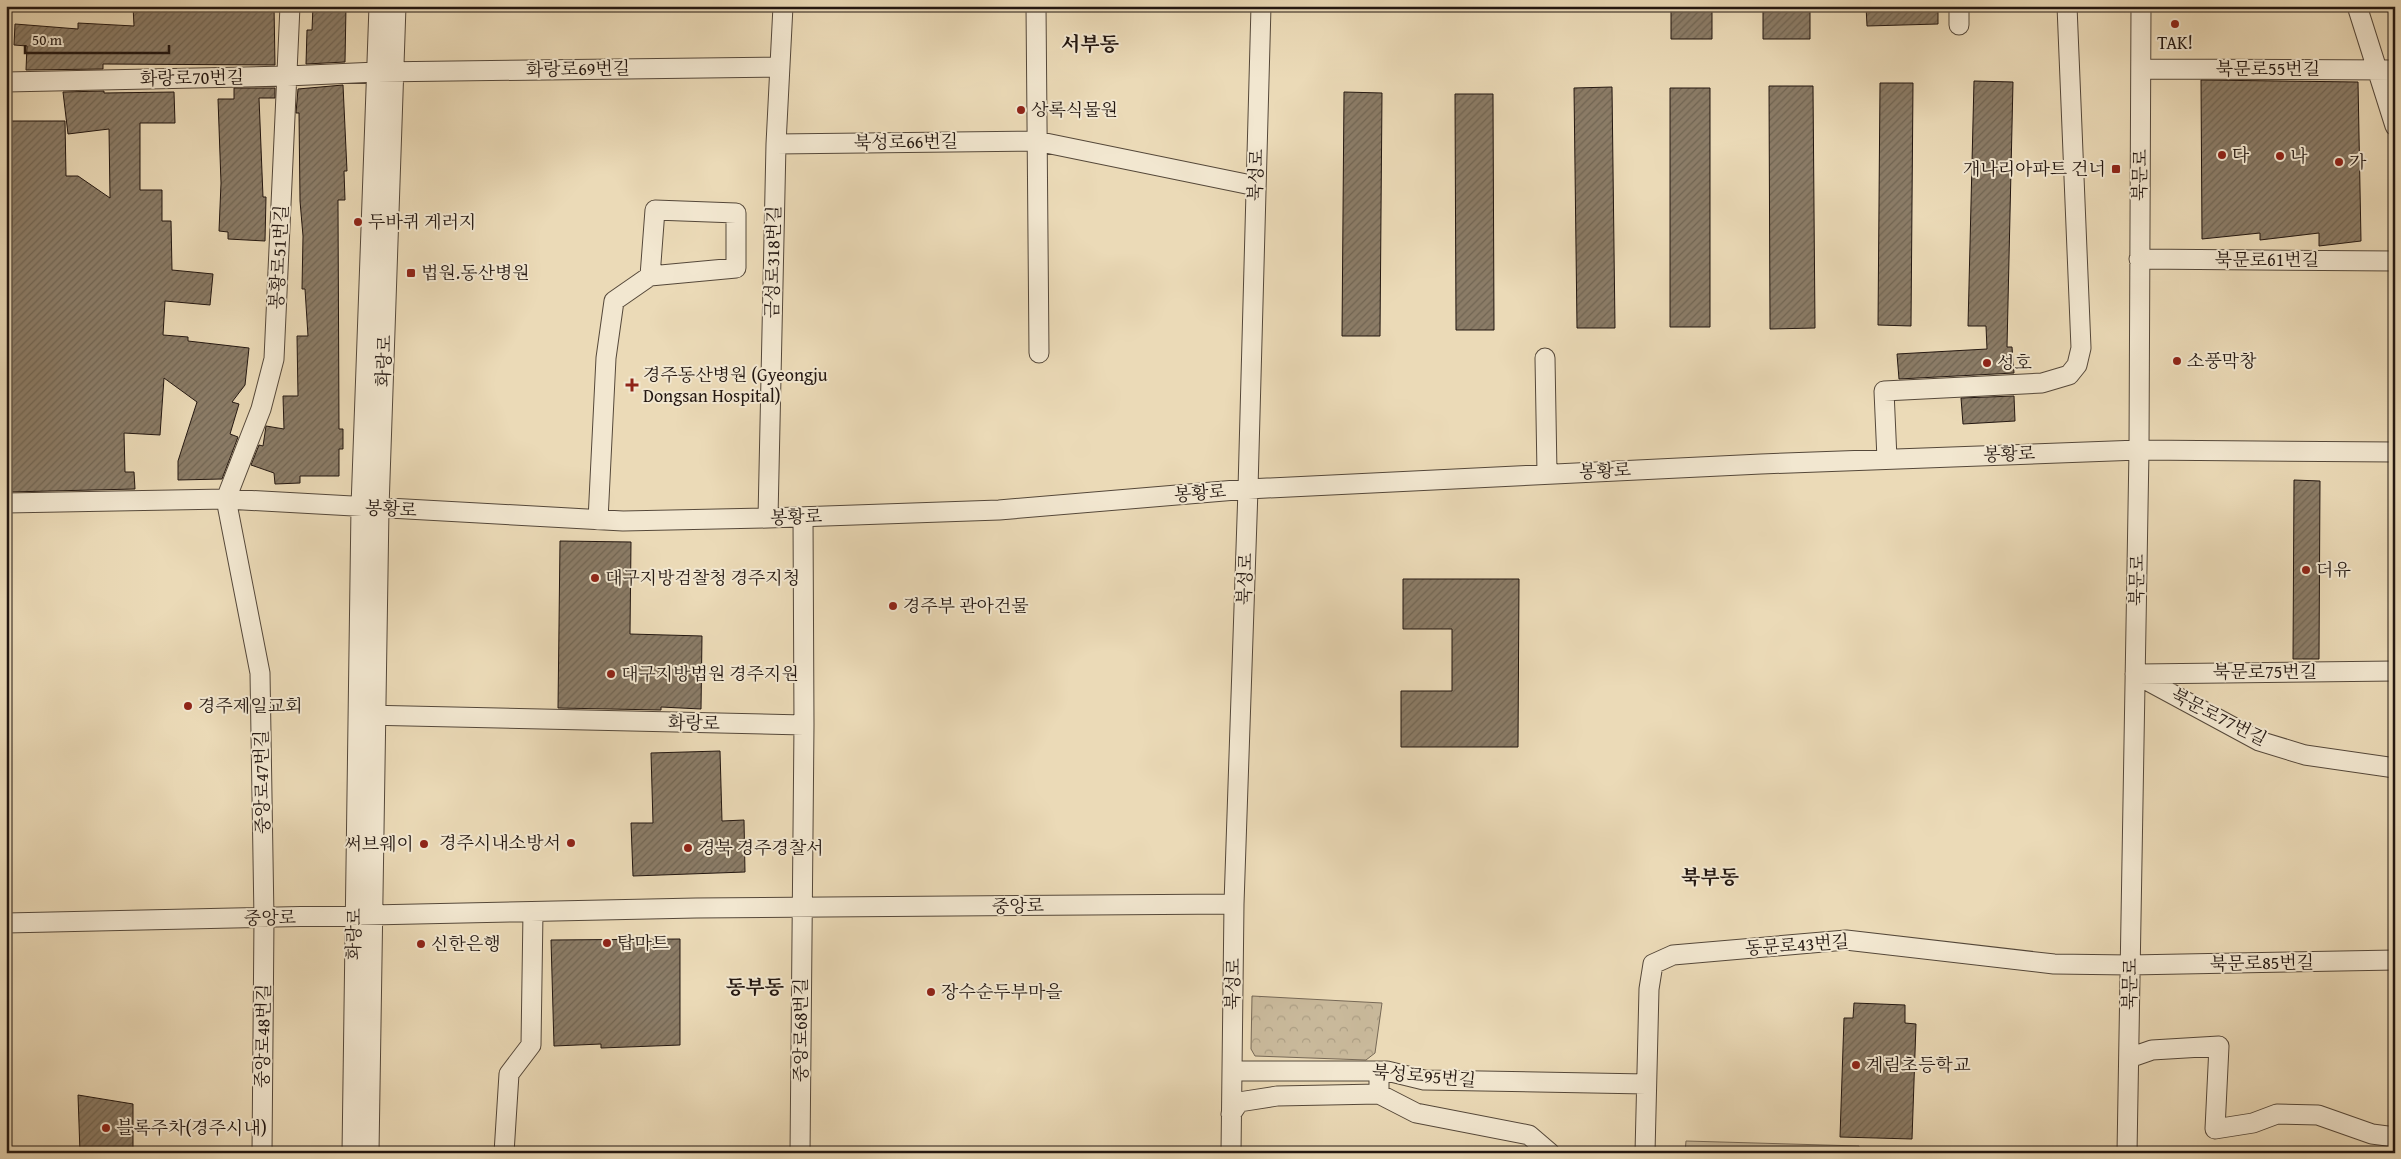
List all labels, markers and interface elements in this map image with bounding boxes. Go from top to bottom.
marker: TAK! [2169,18,2181,30]
scale bar [25,22,169,54]
text: 50 m [32,29,63,50]
district label: 서부동 [1061,29,1120,58]
place label: TAK! [2157,29,2193,56]
street label: 화랑로69번길 [526,54,630,83]
street label: 북문로55번길 [2216,55,2320,82]
street label: 화랑로70번길 [140,63,244,92]
place label: 상록식물원 [1031,96,1118,123]
marker: 상록식물원 [1015,104,1027,116]
street label: 북성로66번길 [854,127,958,156]
place label: 다 [2232,141,2250,168]
place label: 나 [2290,142,2308,169]
street label: 북성로 [1241,148,1270,202]
place label: 가 [2349,148,2367,175]
street label: 북문로 [2126,149,2153,201]
marker: 다 [2216,149,2228,161]
marker: 나 [2274,150,2286,162]
place label: 개나리아파트 건너 [1963,155,2106,182]
marker: 가 [2333,156,2345,168]
marker: 개나리아파트 건너 [2110,163,2122,175]
street label: 봉황로51번길 [262,204,295,310]
street label: 금성로318번길 [758,205,787,319]
place label: 두바퀴 게러지 [368,208,476,235]
marker: 두바퀴 게러지 [352,216,364,228]
street label: 북문로61번길 [2215,246,2319,273]
place label: 법원.동산병원 [421,259,530,286]
marker: 법원.동산병원 [405,267,417,279]
street label: 화랑로 [369,334,398,388]
place label: 소풍막창 [2187,347,2257,374]
place label: 성호 [1997,349,2032,376]
marker: 소풍막창 [2171,355,2183,367]
marker: 성호 [1981,357,1993,369]
place label: 경주동산병원 (Gyeongju Dongsan Hospital) [643,361,828,409]
marker: 경주동산병원 (Gyeongju Dongsan Hospital) [625,378,639,392]
street label: 봉황로 [1982,439,2036,468]
street label: 봉황로 [1578,456,1632,485]
street label: 봉황로 [1173,477,1227,508]
street label: 봉황로 [364,494,418,523]
street label: 봉황로 [769,502,823,531]
street label: 북성로 [1230,552,1259,606]
street label: 북문로 [2123,554,2150,606]
place label: 더유 [2316,556,2351,583]
place label: 대구지방검찰청 경주지청 [605,564,800,591]
marker: 더유 [2300,564,2312,576]
marker: 대구지방검찰청 경주지청 [589,572,601,584]
place label: 경주부 관아건물 [903,592,1029,619]
marker: 경주부 관아건물 [887,600,899,612]
street label: 북문로75번길 [2213,658,2317,685]
place label: 대구지방법원 경주지원 [621,660,799,687]
marker: 대구지방법원 경주지원 [605,668,617,680]
street label: 북문로77번길 [2167,681,2272,752]
place label: 경주제일교회 [198,692,302,719]
marker: 경주제일교회 [182,700,194,712]
street label: 화랑로 [668,709,720,736]
street label: 중앙로47번길 [247,730,276,834]
place label: 경주시내소방서 [439,829,561,856]
place label: 써브웨이 [344,830,414,857]
place label: 경북 경주경찰서 [698,834,824,861]
marker: 경주시내소방서 [565,837,577,849]
marker: 써브웨이 [418,838,430,850]
marker: 경북 경주경찰서 [682,842,694,854]
district label: 북부동 [1681,862,1740,891]
street label: 중앙로 [992,892,1044,919]
street label: 중앙로 [244,904,296,931]
street label: 화랑로 [340,908,367,960]
street label: 동문로43번길 [1744,927,1850,962]
place label: 탑마트 [617,929,670,956]
place label: 신한은행 [431,930,501,957]
marker: 탑마트 [601,937,613,949]
marker: 신한은행 [415,938,427,950]
street label: 북문로85번길 [2210,948,2314,977]
street label: 북성로 [1219,958,1246,1010]
street label: 북문로 [2116,958,2143,1010]
district label: 동부동 [726,972,785,1001]
street label: 중앙로68번길 [787,978,814,1082]
place label: 장수순두부마을 [941,978,1063,1005]
street label: 중앙로48번길 [248,984,277,1088]
marker: 장수순두부마을 [925,986,937,998]
place label: 계림초등학교 [1866,1051,1971,1078]
street label: 북성로95번길 [1371,1058,1477,1093]
marker: 계림초등학교 [1850,1059,1862,1071]
place label: 블록주차(경주시내) [116,1114,267,1141]
marker: 블록주차(경주시내) [100,1122,112,1134]

